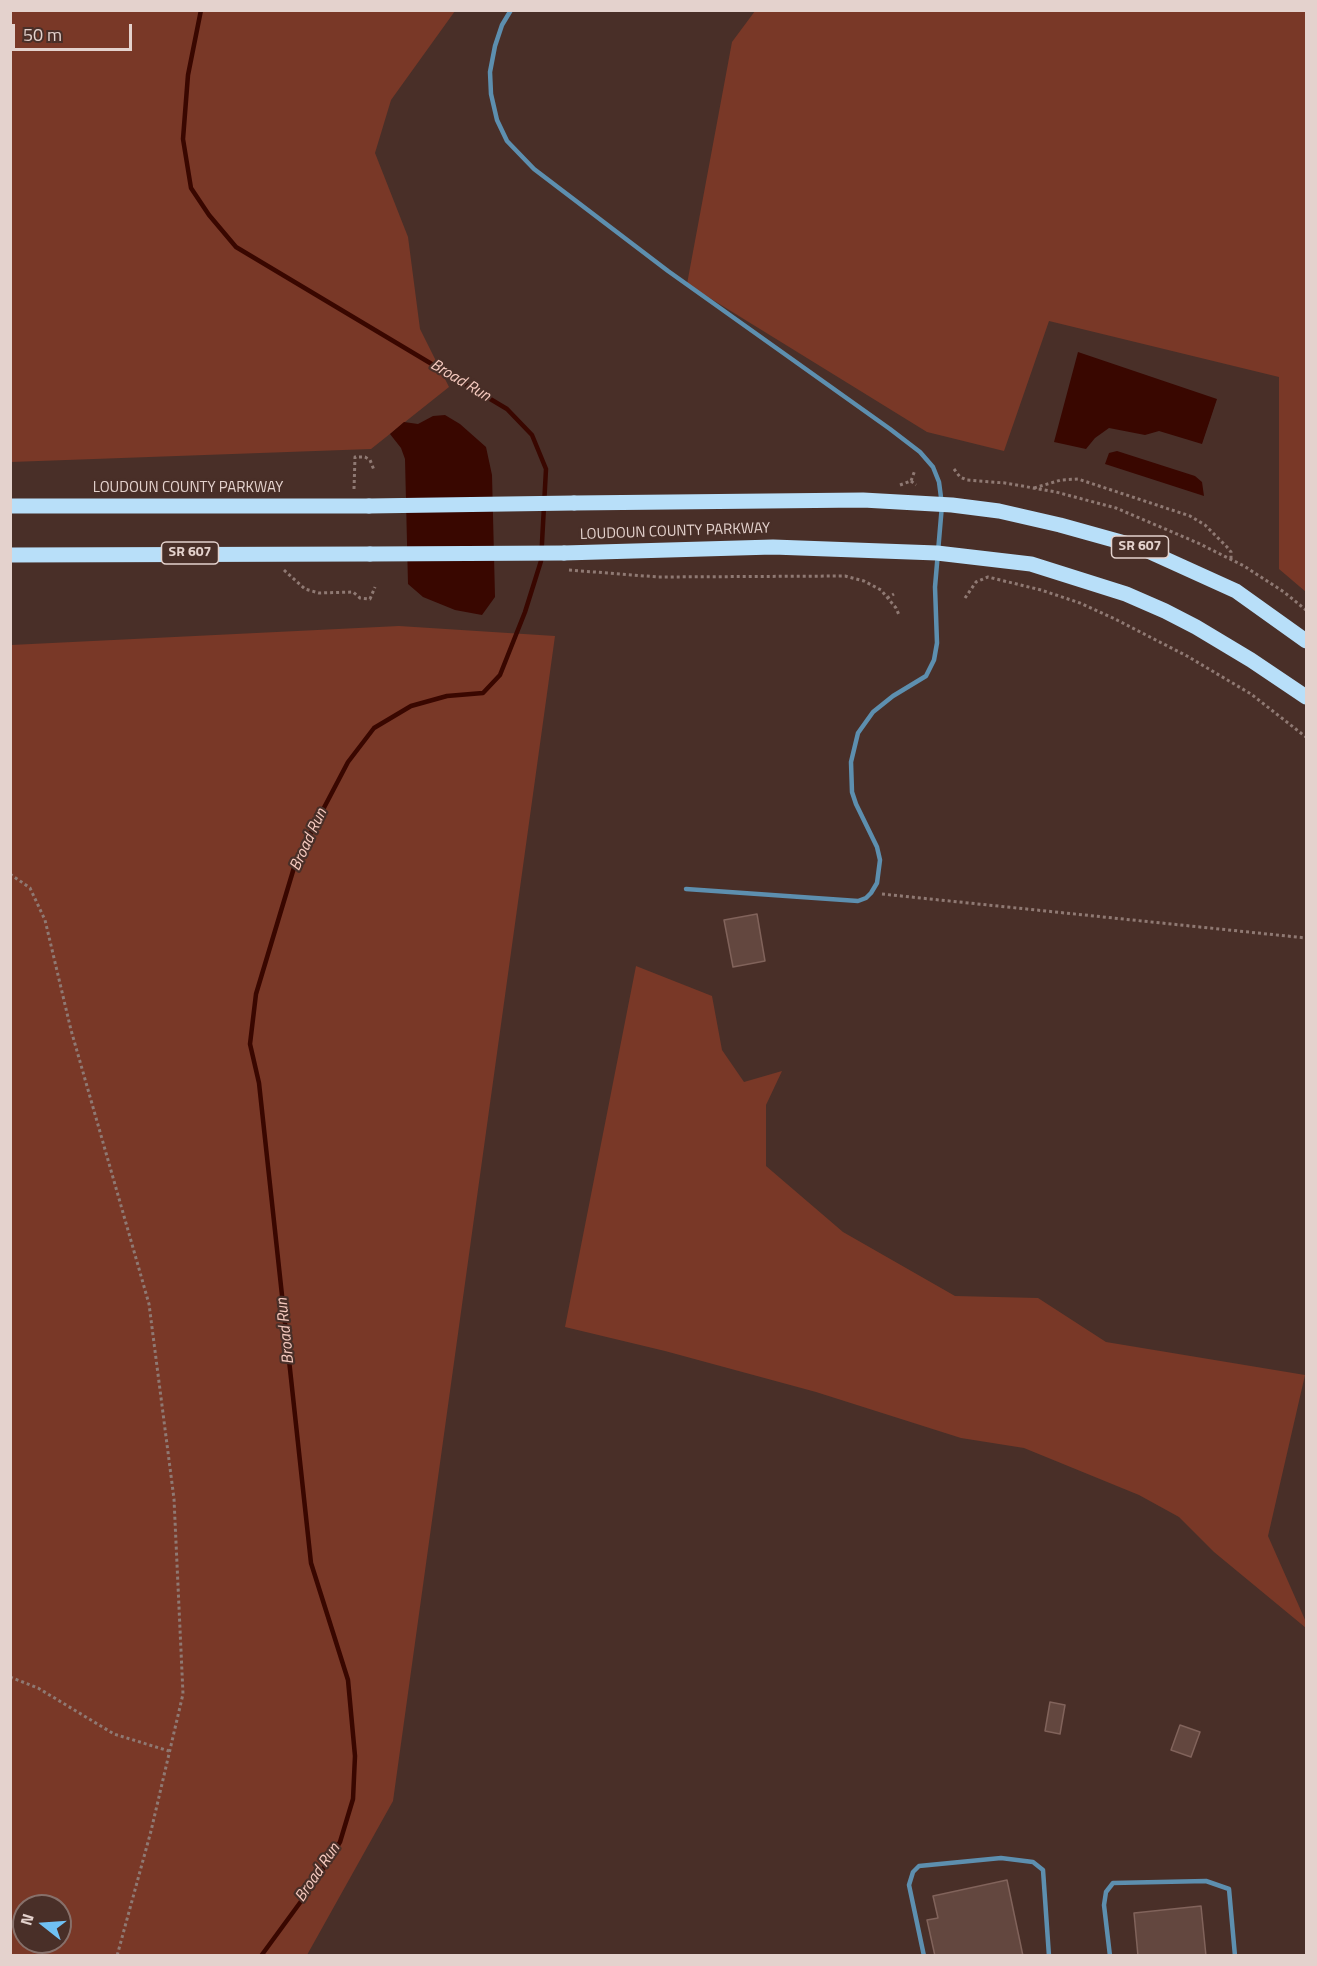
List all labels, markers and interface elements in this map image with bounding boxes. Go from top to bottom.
scale bar [15,12,135,50]
text: 50 m [23,21,62,48]
water label: Broad Run [427,356,493,406]
street label: LOUDOUN COUNTY PARKWAY [93,479,283,497]
street label: LOUDOUN COUNTY PARKWAY [580,520,770,544]
road number: SR 607 [1112,536,1168,558]
road number: SR 607 [162,542,219,564]
water label: Broad Run [286,806,332,874]
water label: Broad Run [273,1297,299,1365]
water label: Broad Run [291,1840,345,1906]
north arrow [12,1894,72,1954]
text: N [14,1911,40,1928]

